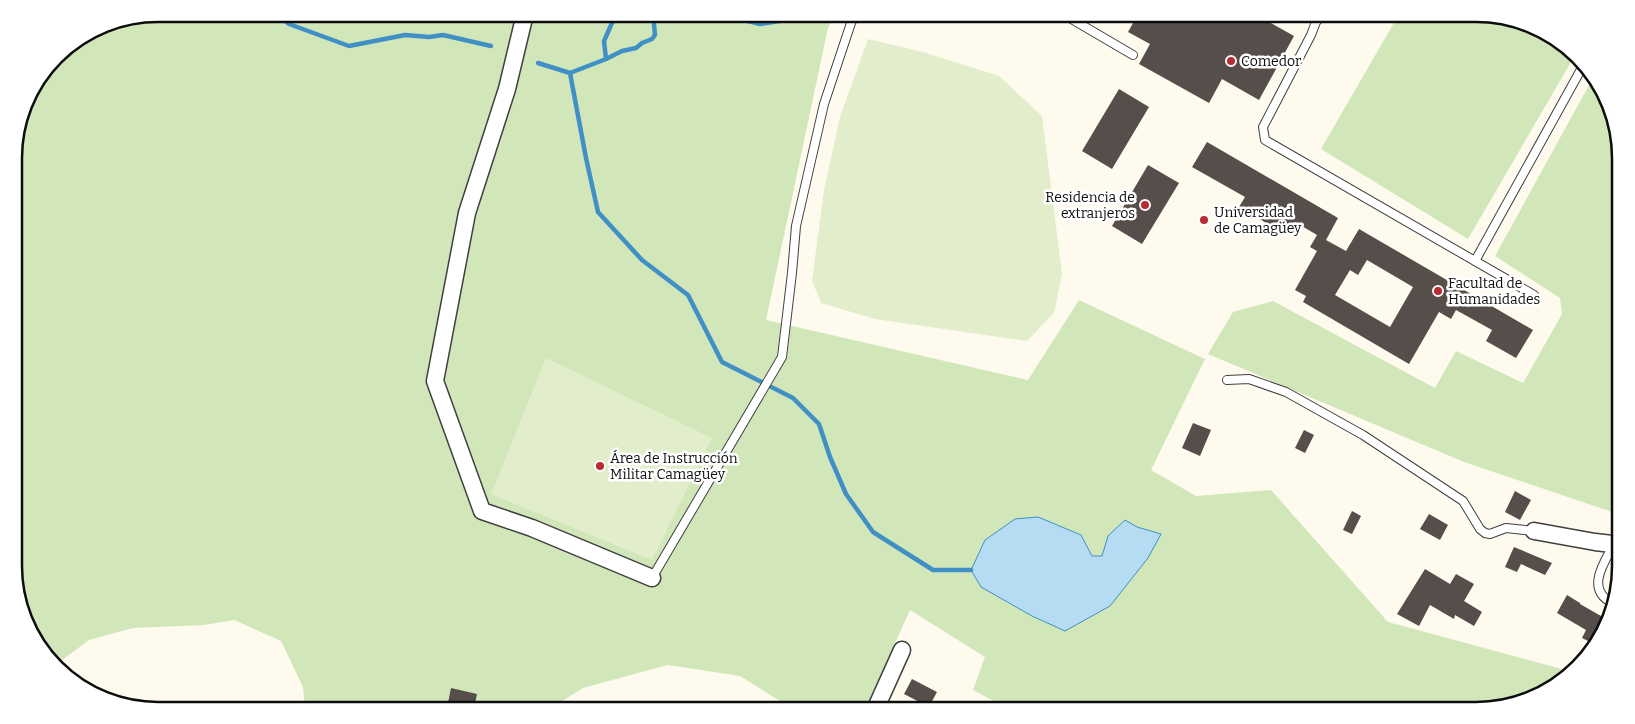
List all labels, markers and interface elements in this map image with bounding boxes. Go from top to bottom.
place label: Comedor [1241,53,1301,70]
marker: Comedor [1225,55,1237,67]
place label: Residencia de extranjeros [1045,189,1135,222]
marker: Residencia de extranjeros [1139,199,1151,211]
place label: Universidad de Camagüey [1214,204,1302,237]
marker: Universidad de Camagüey [1198,214,1210,226]
place label: Facultad de Humanidades [1448,275,1540,308]
marker: Facultad de Humanidades [1432,285,1444,297]
place label: Área de Instrucción Militar Camagüey [610,449,738,483]
marker: Área de Instrucción Militar Camagüey [594,460,606,472]

